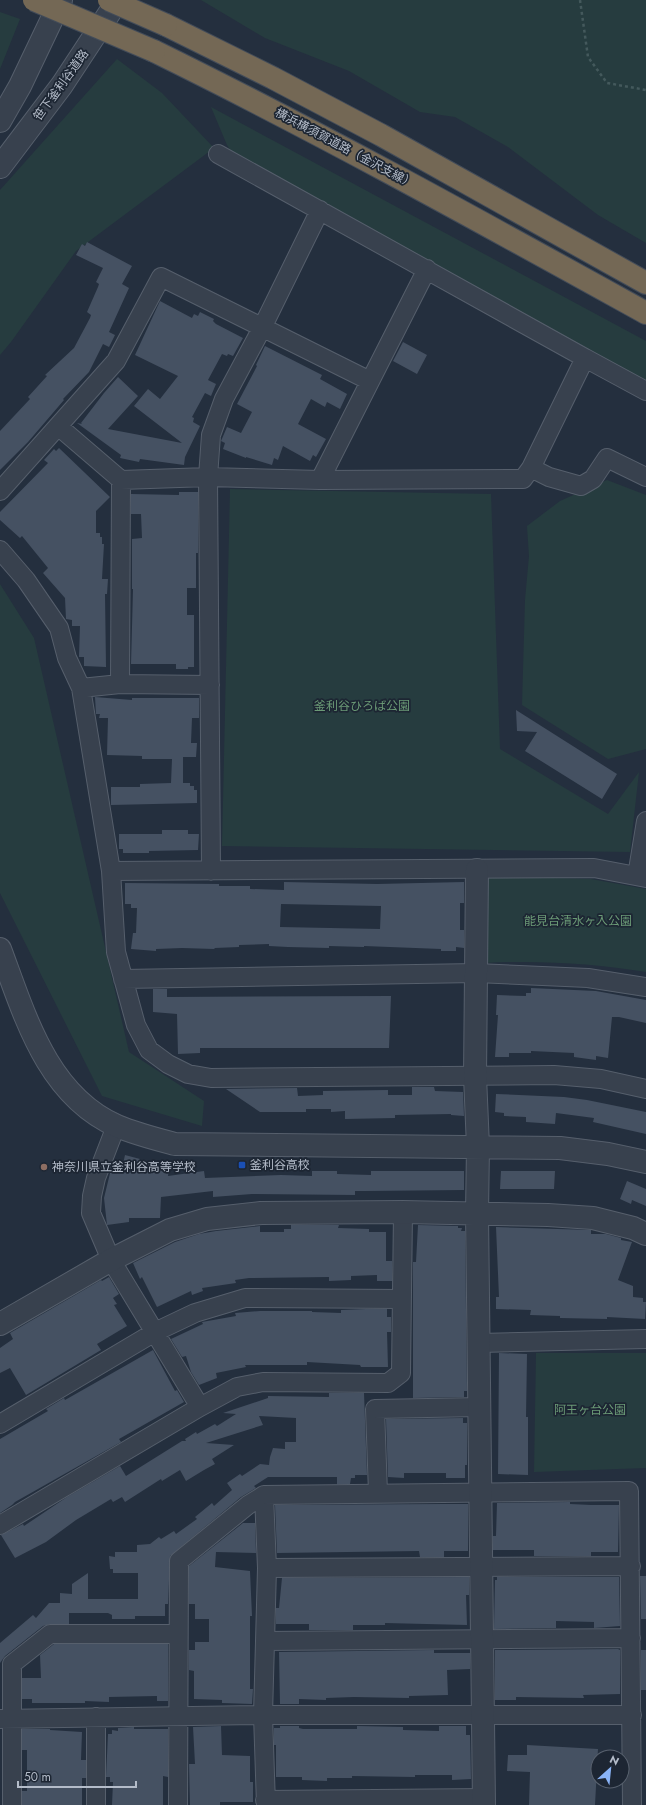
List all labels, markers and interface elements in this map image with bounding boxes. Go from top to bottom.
street label: 笹下釜利谷道路 [29,46,93,124]
street label: 横浜横須賀道路（金沢支線） [272,103,418,193]
park label: 釜利谷ひろば公園 [314,697,410,715]
park label: 能見台清水ヶ入公園 [524,912,632,930]
place label: 釜利谷高校 [250,1156,310,1174]
place label: 神奈川県立釜利谷高等学校 [52,1158,196,1176]
marker: 釜利谷高校 [237,1160,247,1170]
marker: 神奈川県立釜利谷高等学校 [39,1162,49,1172]
park label: 阿王ヶ台公園 [554,1401,626,1419]
north arrow [590,1749,630,1789]
text: N [607,1751,622,1769]
scale bar [18,1763,136,1789]
text: 50 m [24,1768,51,1786]

